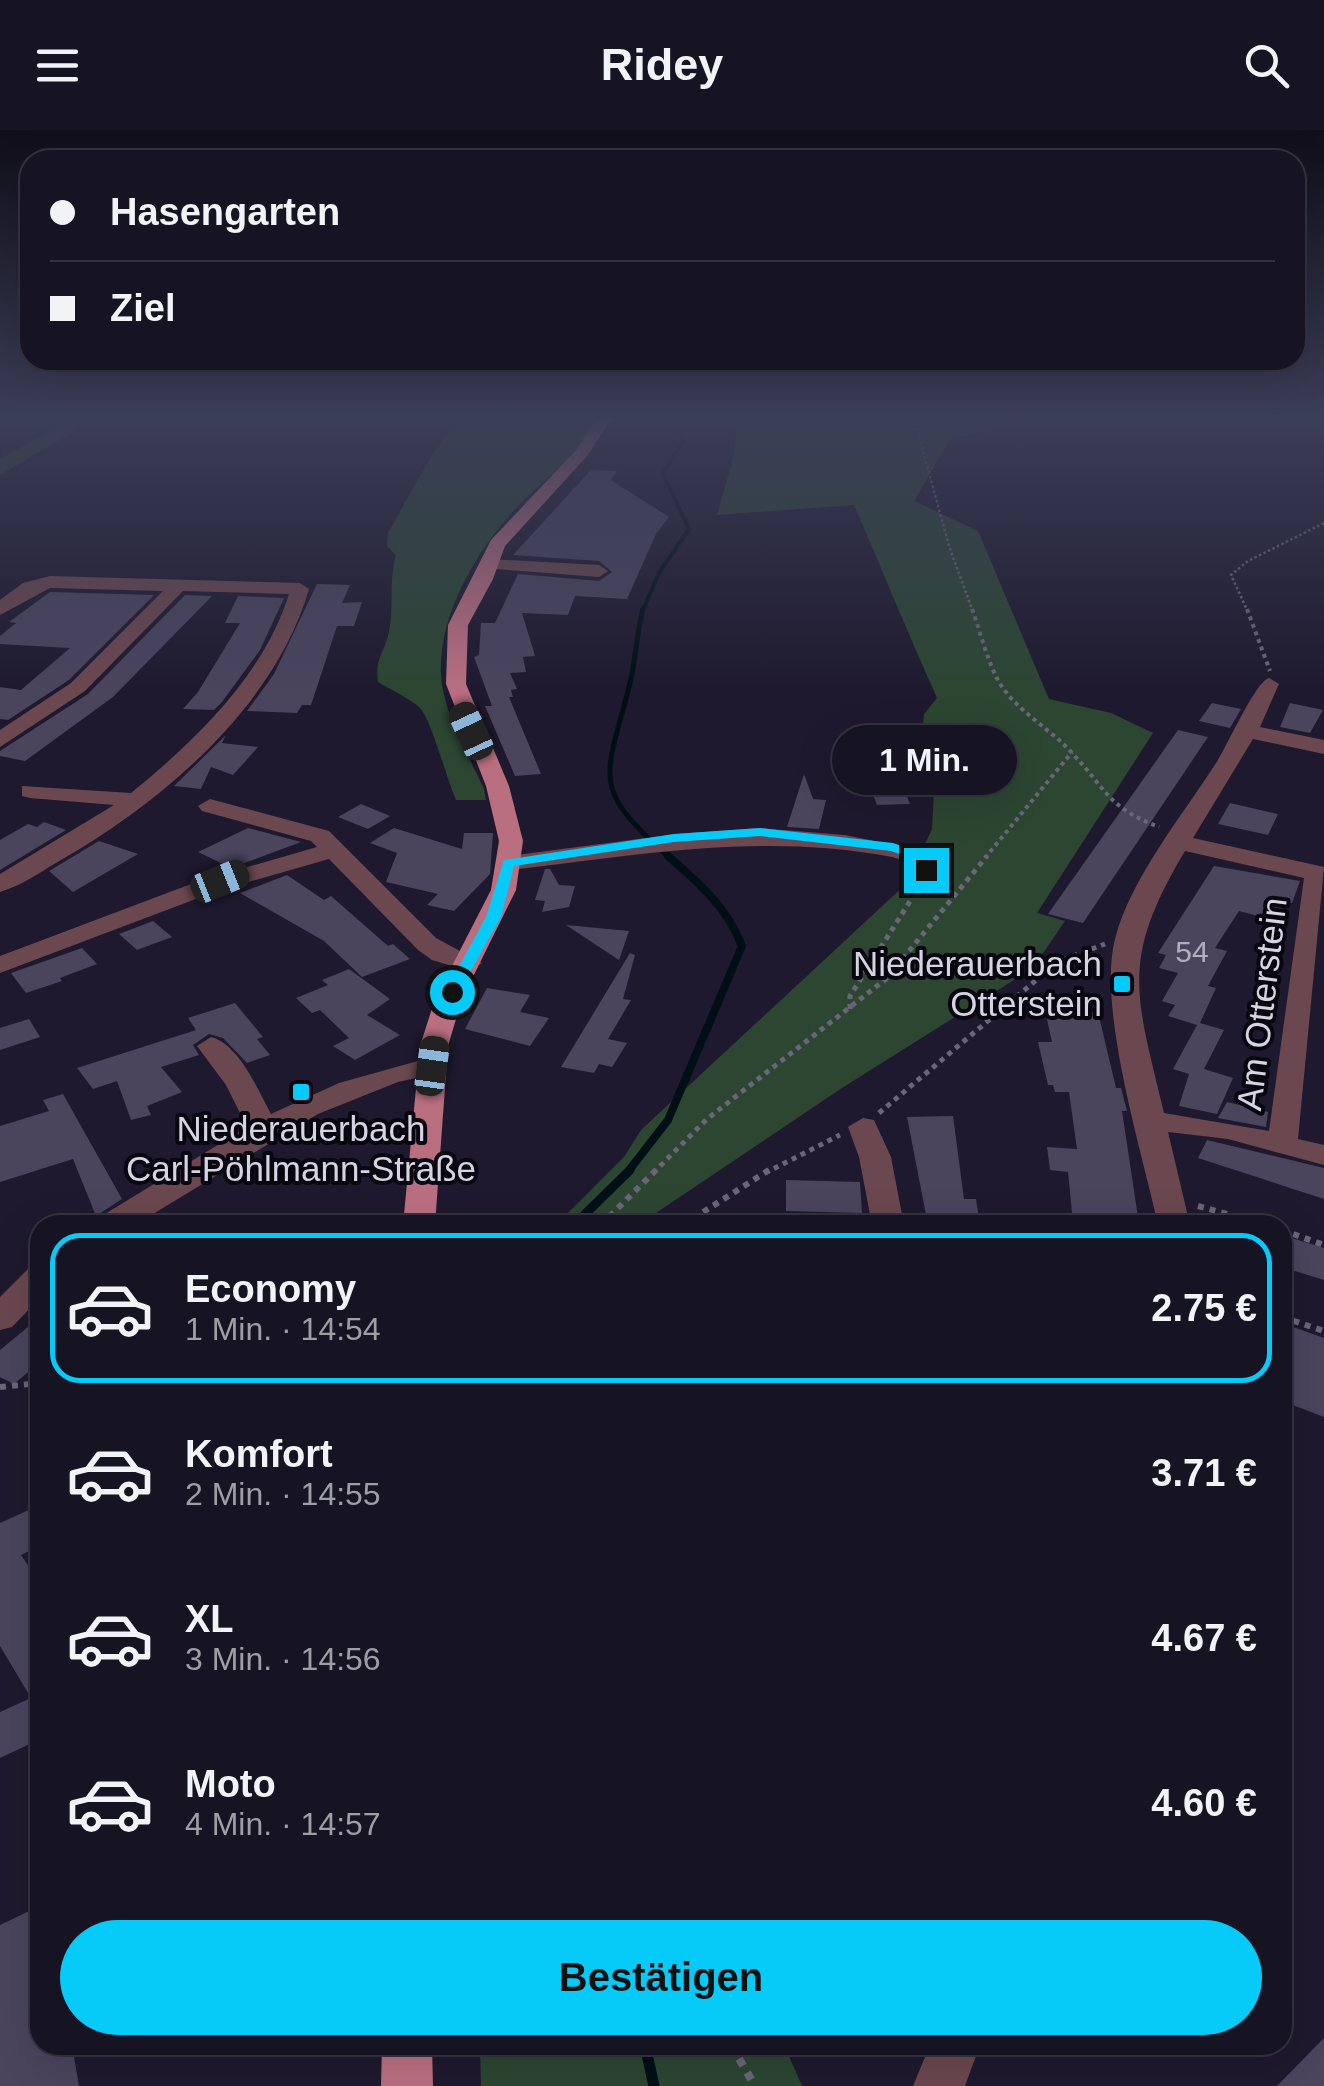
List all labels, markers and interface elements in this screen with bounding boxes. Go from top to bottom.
icon: menu [30,38,85,93]
icon: search [1239,38,1294,93]
text: Ridey [601,39,723,90]
text: Hasengarten [110,191,340,233]
text: Ziel [110,287,175,329]
car [445,697,497,765]
callout: 1 Min. [834,725,1018,795]
text: 1 Min. [879,742,970,778]
route end [904,848,949,893]
car [187,856,253,906]
street label: Am Otterstein [1229,895,1294,1112]
house number: 54 [1175,935,1209,968]
place label: Niederauerbach Otterstein [853,944,1102,1023]
route start [430,970,475,1015]
marker: Niederauerbach Otterstein [1111,973,1133,995]
car [413,1034,451,1098]
marker: Niederauerbach Carl-Pöhlmann-Straße [290,1081,312,1103]
place label: Niederauerbach Carl-Pöhlmann-Straße [126,1109,476,1188]
icon: car [65,1263,155,1353]
text: Economy [185,1268,356,1310]
text: 2.75 € [1151,1287,1257,1329]
text: 1 Min. · 14:54 [185,1311,381,1347]
icon: car [65,1428,155,1518]
text: Komfort [185,1433,333,1475]
text: 3.71 € [1151,1452,1257,1494]
text: 2 Min. · 14:55 [185,1476,381,1512]
icon: car [65,1593,155,1683]
text: XL [185,1598,234,1640]
text: 4.67 € [1151,1617,1257,1659]
text: 3 Min. · 14:56 [185,1641,381,1677]
icon: car [65,1758,155,1848]
text: Moto [185,1763,276,1805]
text: 4.60 € [1151,1782,1257,1824]
text: 4 Min. · 14:57 [185,1806,381,1842]
button: Bestätigen [60,1920,1262,2035]

